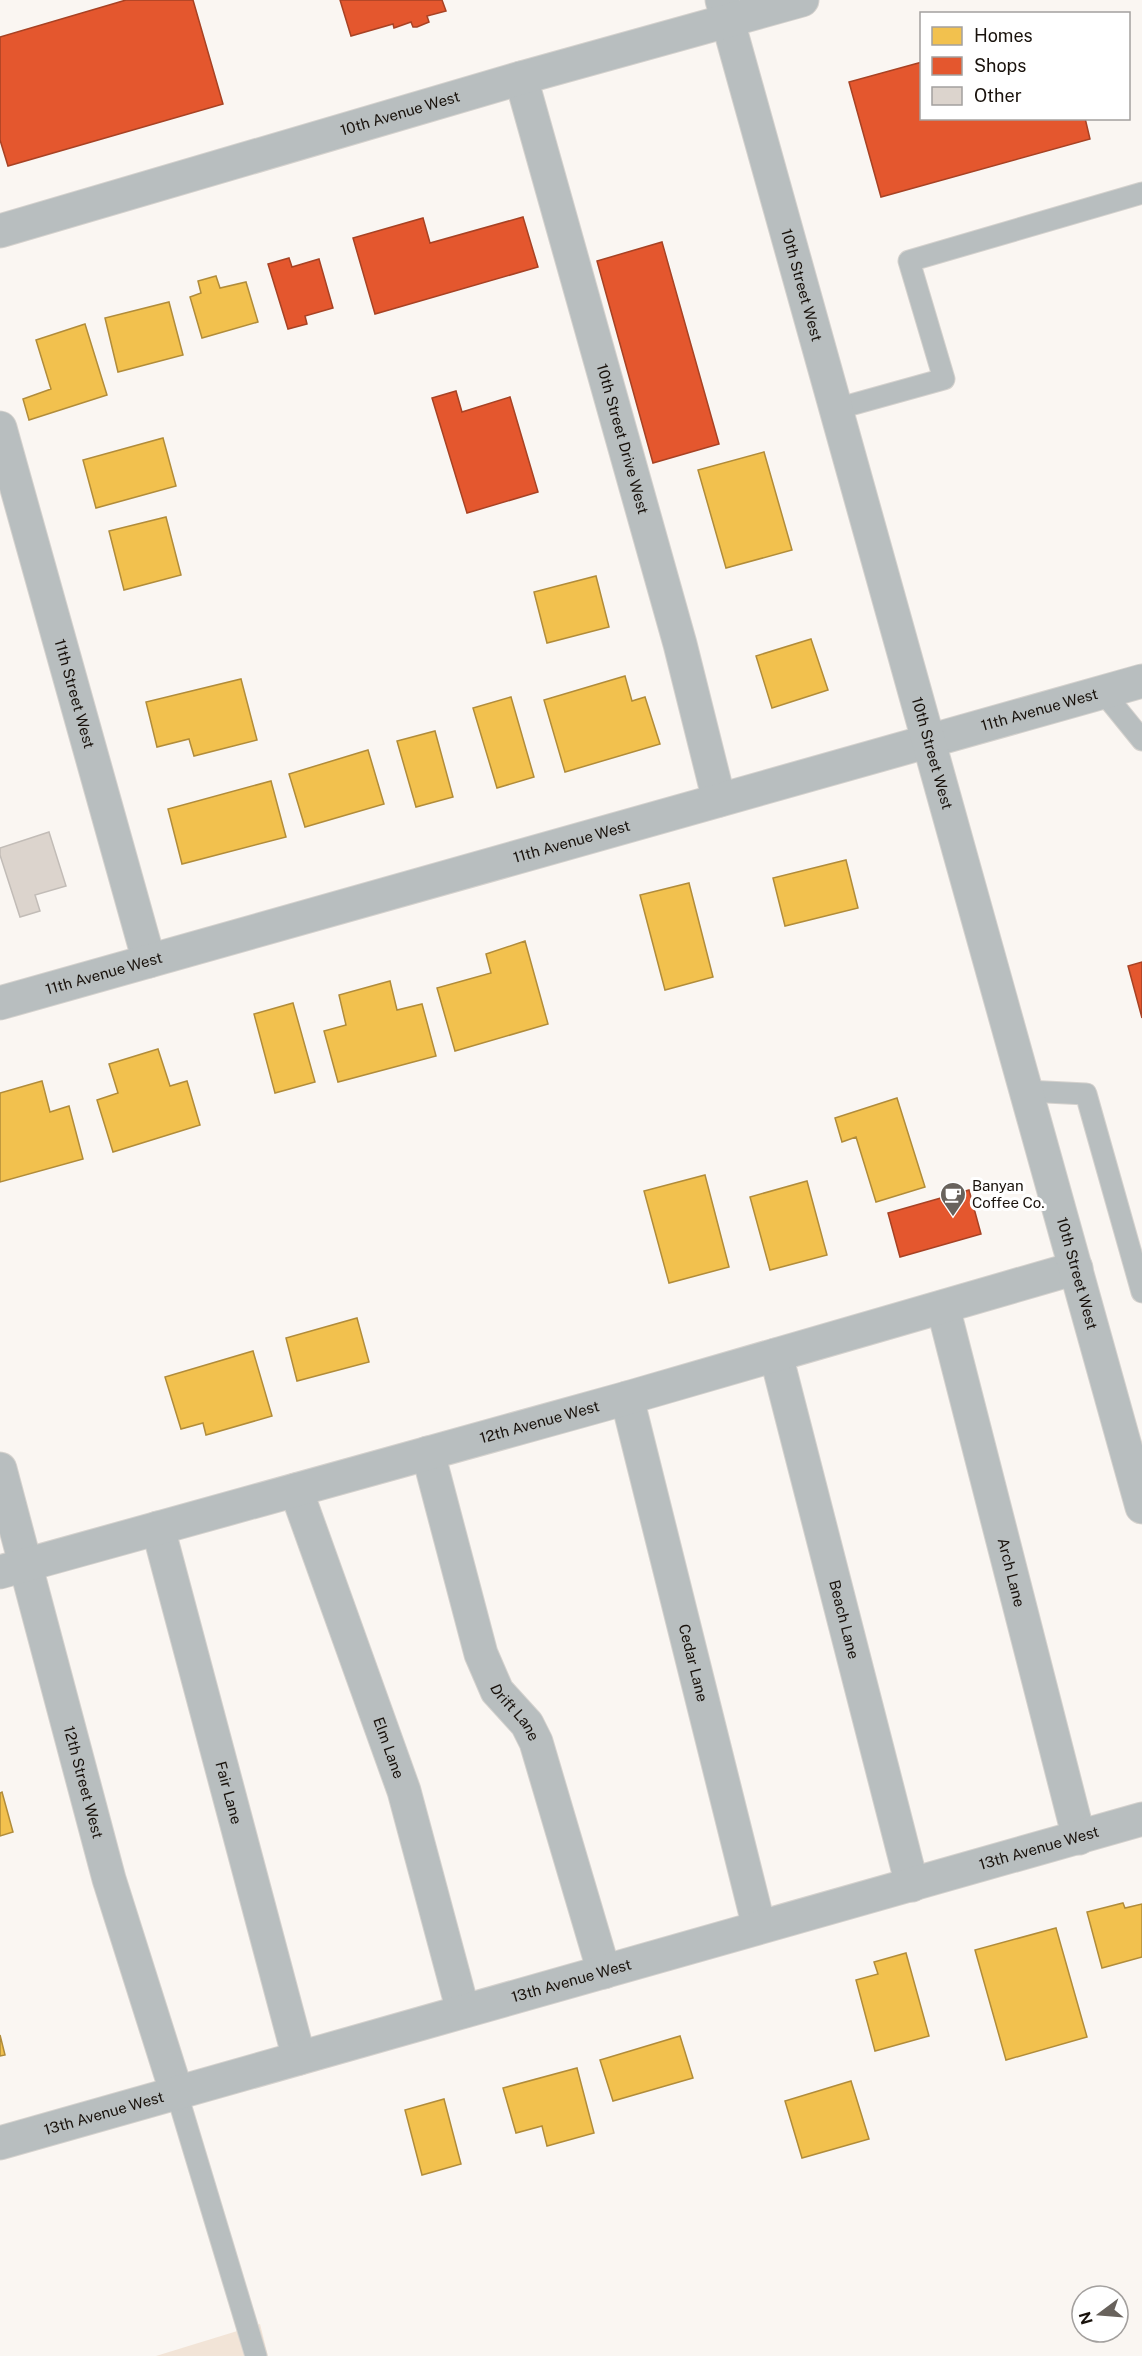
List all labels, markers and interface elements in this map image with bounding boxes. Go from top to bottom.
legend [920,12,1130,120]
text: Homes [974,25,1033,46]
text: Shops [974,55,1026,76]
text: Other [974,85,1022,106]
street label: 10th Avenue West [338,87,462,139]
street label: 10th Street West [778,227,826,343]
street label: 10th Street Drive West [594,362,652,516]
street label: 11th Street West [51,637,98,750]
street label: 11th Avenue West [979,685,1100,734]
street label: 10th Street West [909,695,956,811]
street label: 11th Avenue West [511,817,632,866]
street label: 11th Avenue West [44,949,164,998]
place label: Banyan Coffee Co. [972,1177,1045,1211]
cafe icon: Banyan Coffee Co. [938,1180,968,1218]
street label: 10th Street West [1054,1215,1101,1332]
street label: 12th Avenue West [478,1397,601,1446]
street label: Arch Lane [994,1536,1028,1609]
street label: Beach Lane [826,1578,863,1661]
street label: Cedar Lane [676,1622,711,1703]
street label: Drift Lane [487,1681,543,1743]
street label: Elm Lane [370,1715,408,1781]
street label: 12th Street West [61,1724,107,1840]
street label: Fair Lane [212,1759,245,1826]
street label: 13th Avenue West [977,1823,1101,1873]
street label: 13th Avenue West [509,1955,633,2005]
street label: 13th Avenue West [42,2088,166,2138]
north arrow [1070,2284,1130,2344]
text: N [1075,2309,1097,2327]

